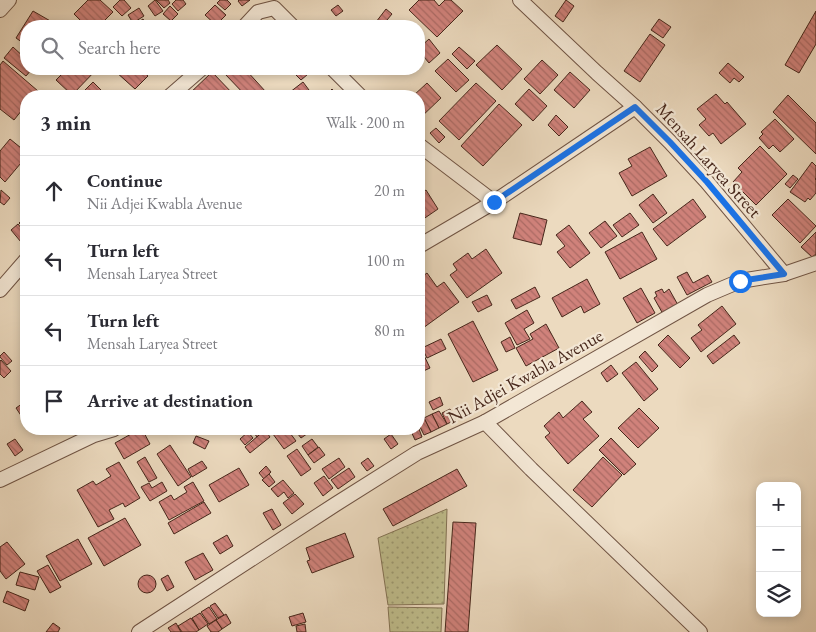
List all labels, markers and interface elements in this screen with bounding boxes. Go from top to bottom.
search box [20,20,425,75]
icon: search [38,34,66,62]
text: Search here [78,35,160,60]
street label: Mensah Laryea Street [651,98,767,222]
text: 3 min [40,109,91,136]
text: Walk · 200 m [326,112,405,133]
text: Continue [87,168,162,193]
icon: ahead [40,177,68,205]
text: 20 m [374,180,405,201]
route end [483,191,506,214]
text: Nii Adjei Kwabla Avenue [87,193,242,214]
text: Turn left [87,238,159,263]
icon: left [40,247,68,275]
text: 100 m [366,250,405,271]
text: Mensah Laryea Street [87,263,217,284]
route start [729,270,752,293]
text: Turn left [87,308,159,333]
icon: left [40,317,68,345]
text: 80 m [374,320,405,341]
street label: Nii Adjei Kwabla Avenue [443,324,607,428]
text: Mensah Laryea Street [87,333,217,354]
icon: arrive [40,387,68,415]
text: Arrive at destination [87,388,253,413]
map controls [756,482,801,617]
button: + [756,482,801,527]
button: − [756,527,801,572]
button: layers [756,572,801,617]

